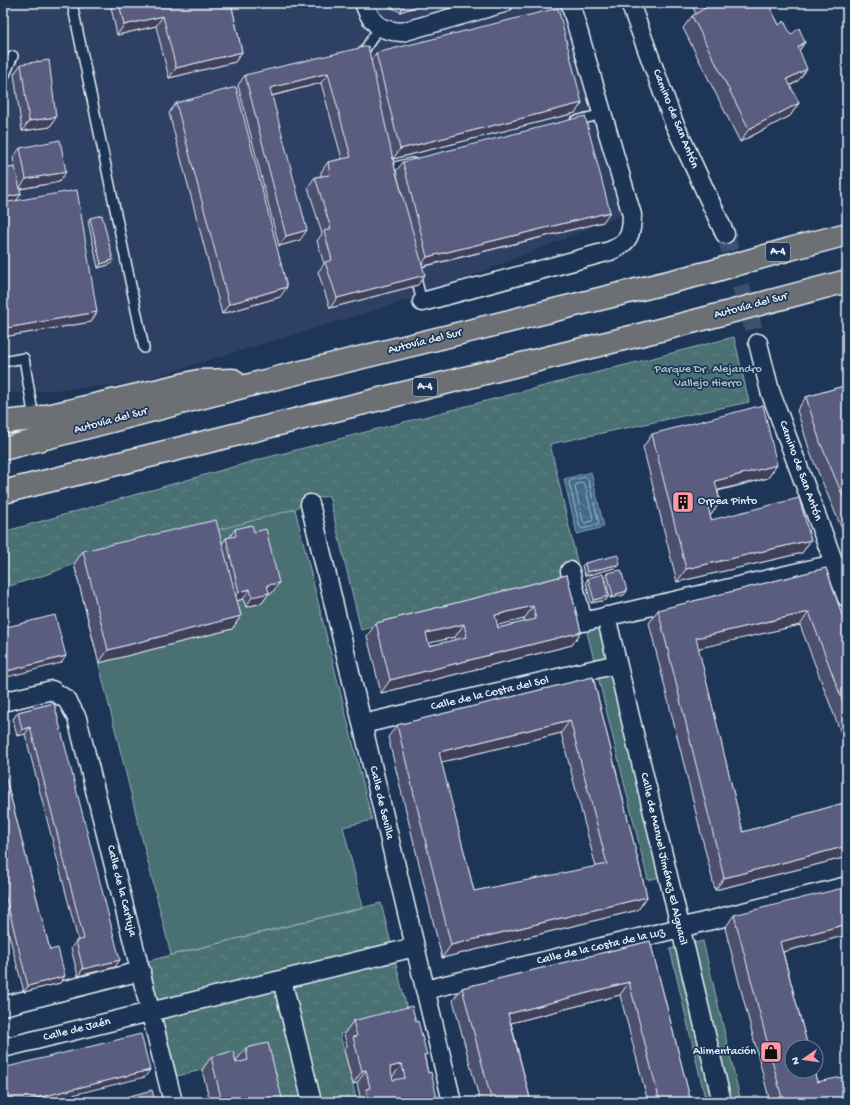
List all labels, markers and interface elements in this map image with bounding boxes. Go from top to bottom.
street label: Camino de San Antón [649,67,701,171]
road number: A-4 [766,243,790,261]
street label: Autovía del Sur [713,289,791,323]
street label: Autovía del Sur [387,326,465,358]
park label: Parque Dr. Alejandro Vallejo Hierro [653,363,762,391]
road number: A-4 [413,378,437,396]
street label: Autovía del Sur [73,404,151,438]
street label: Camino de San Antón [775,419,825,523]
building icon: Orpea Pinto [670,489,696,515]
place label: Orpea Pinto [698,495,757,509]
street label: Calle de la Costa del Sol [430,674,551,714]
street label: Calle de Sevilla [366,765,396,842]
street label: Calle de Manuel Jiménez El Alguacil [636,771,690,947]
street label: Calle de la Cartuja [103,844,139,939]
street label: Calle de la Costa de la Luz [536,925,667,969]
street label: Calle de Jaén [42,1015,112,1045]
shop icon: Alimentación [758,1039,784,1065]
north arrow [784,1039,824,1079]
place label: Alimentación [693,1045,756,1059]
text: N [790,1056,803,1066]

